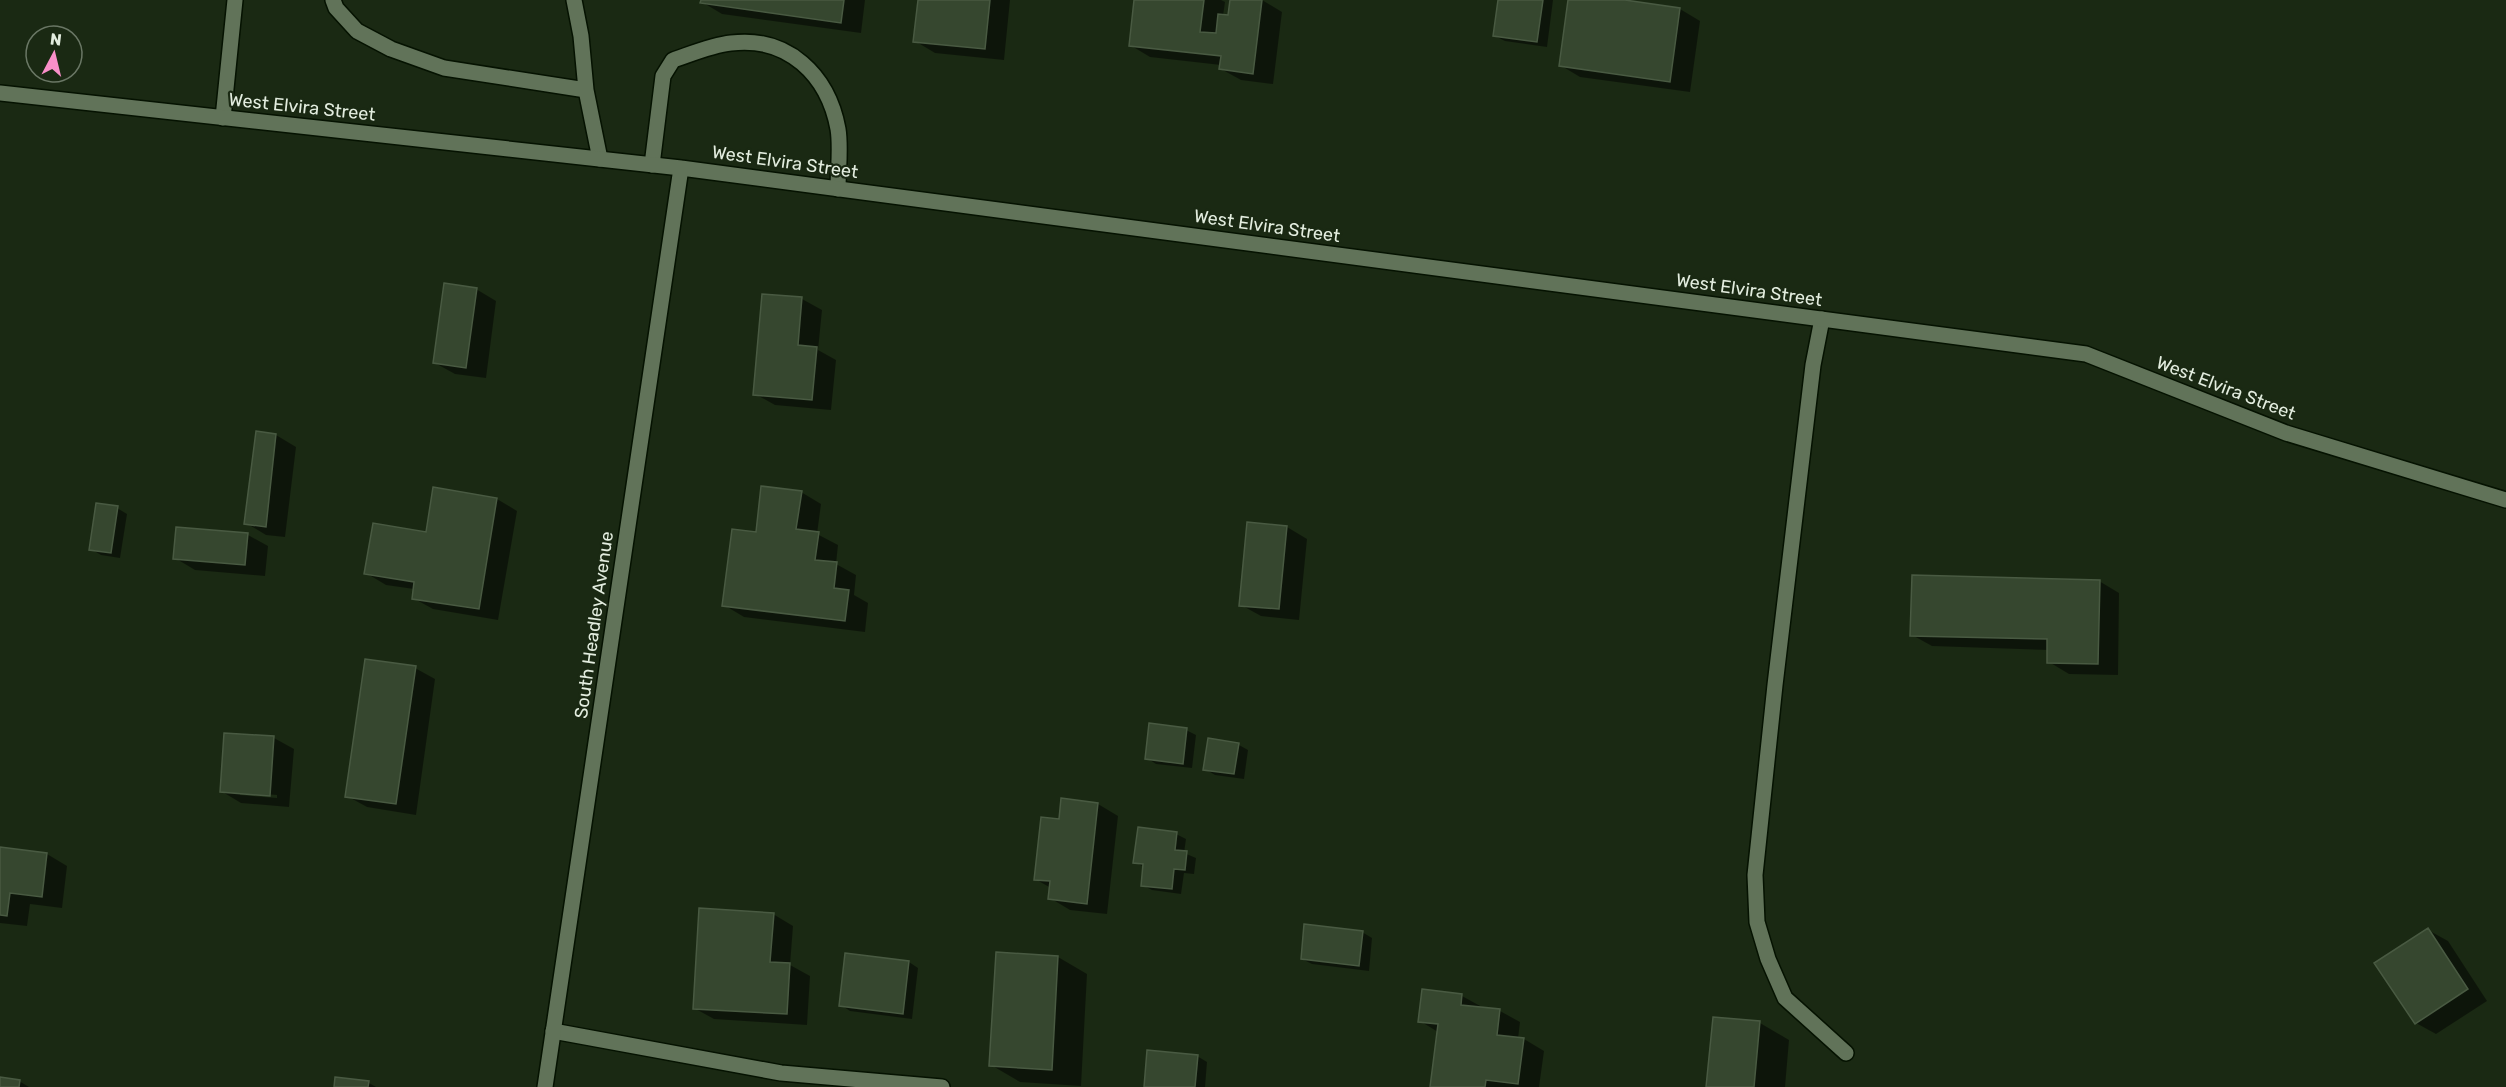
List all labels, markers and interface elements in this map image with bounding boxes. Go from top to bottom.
north arrow [24,24,84,84]
text: N [49,29,63,50]
street label: West Elvira Street [228,88,376,126]
street label: West Elvira Street [710,141,860,183]
street label: West Elvira Street [1192,205,1342,247]
street label: West Elvira Street [1674,269,1824,311]
street label: West Elvira Street [2153,351,2299,425]
street label: South Headley Avenue [570,530,618,720]

